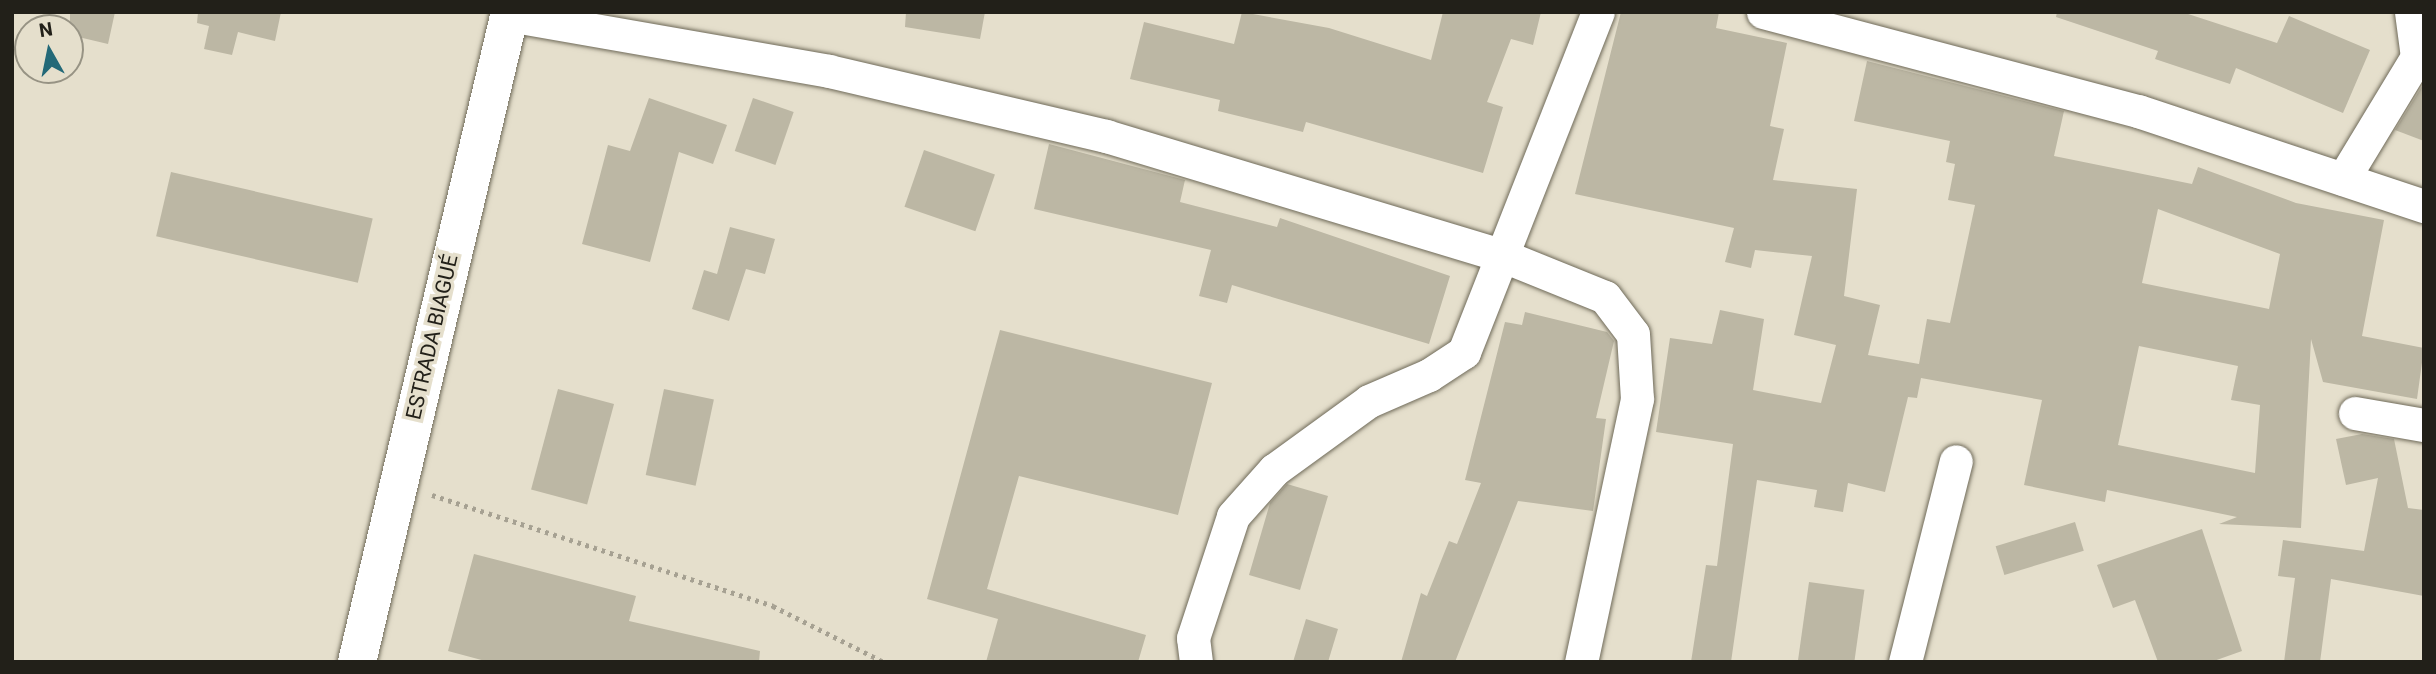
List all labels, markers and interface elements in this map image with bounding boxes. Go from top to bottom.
north arrow [14,14,84,84]
text: N [38,17,54,42]
street label: ESTRADA BIAGUÉ [401,252,463,422]

